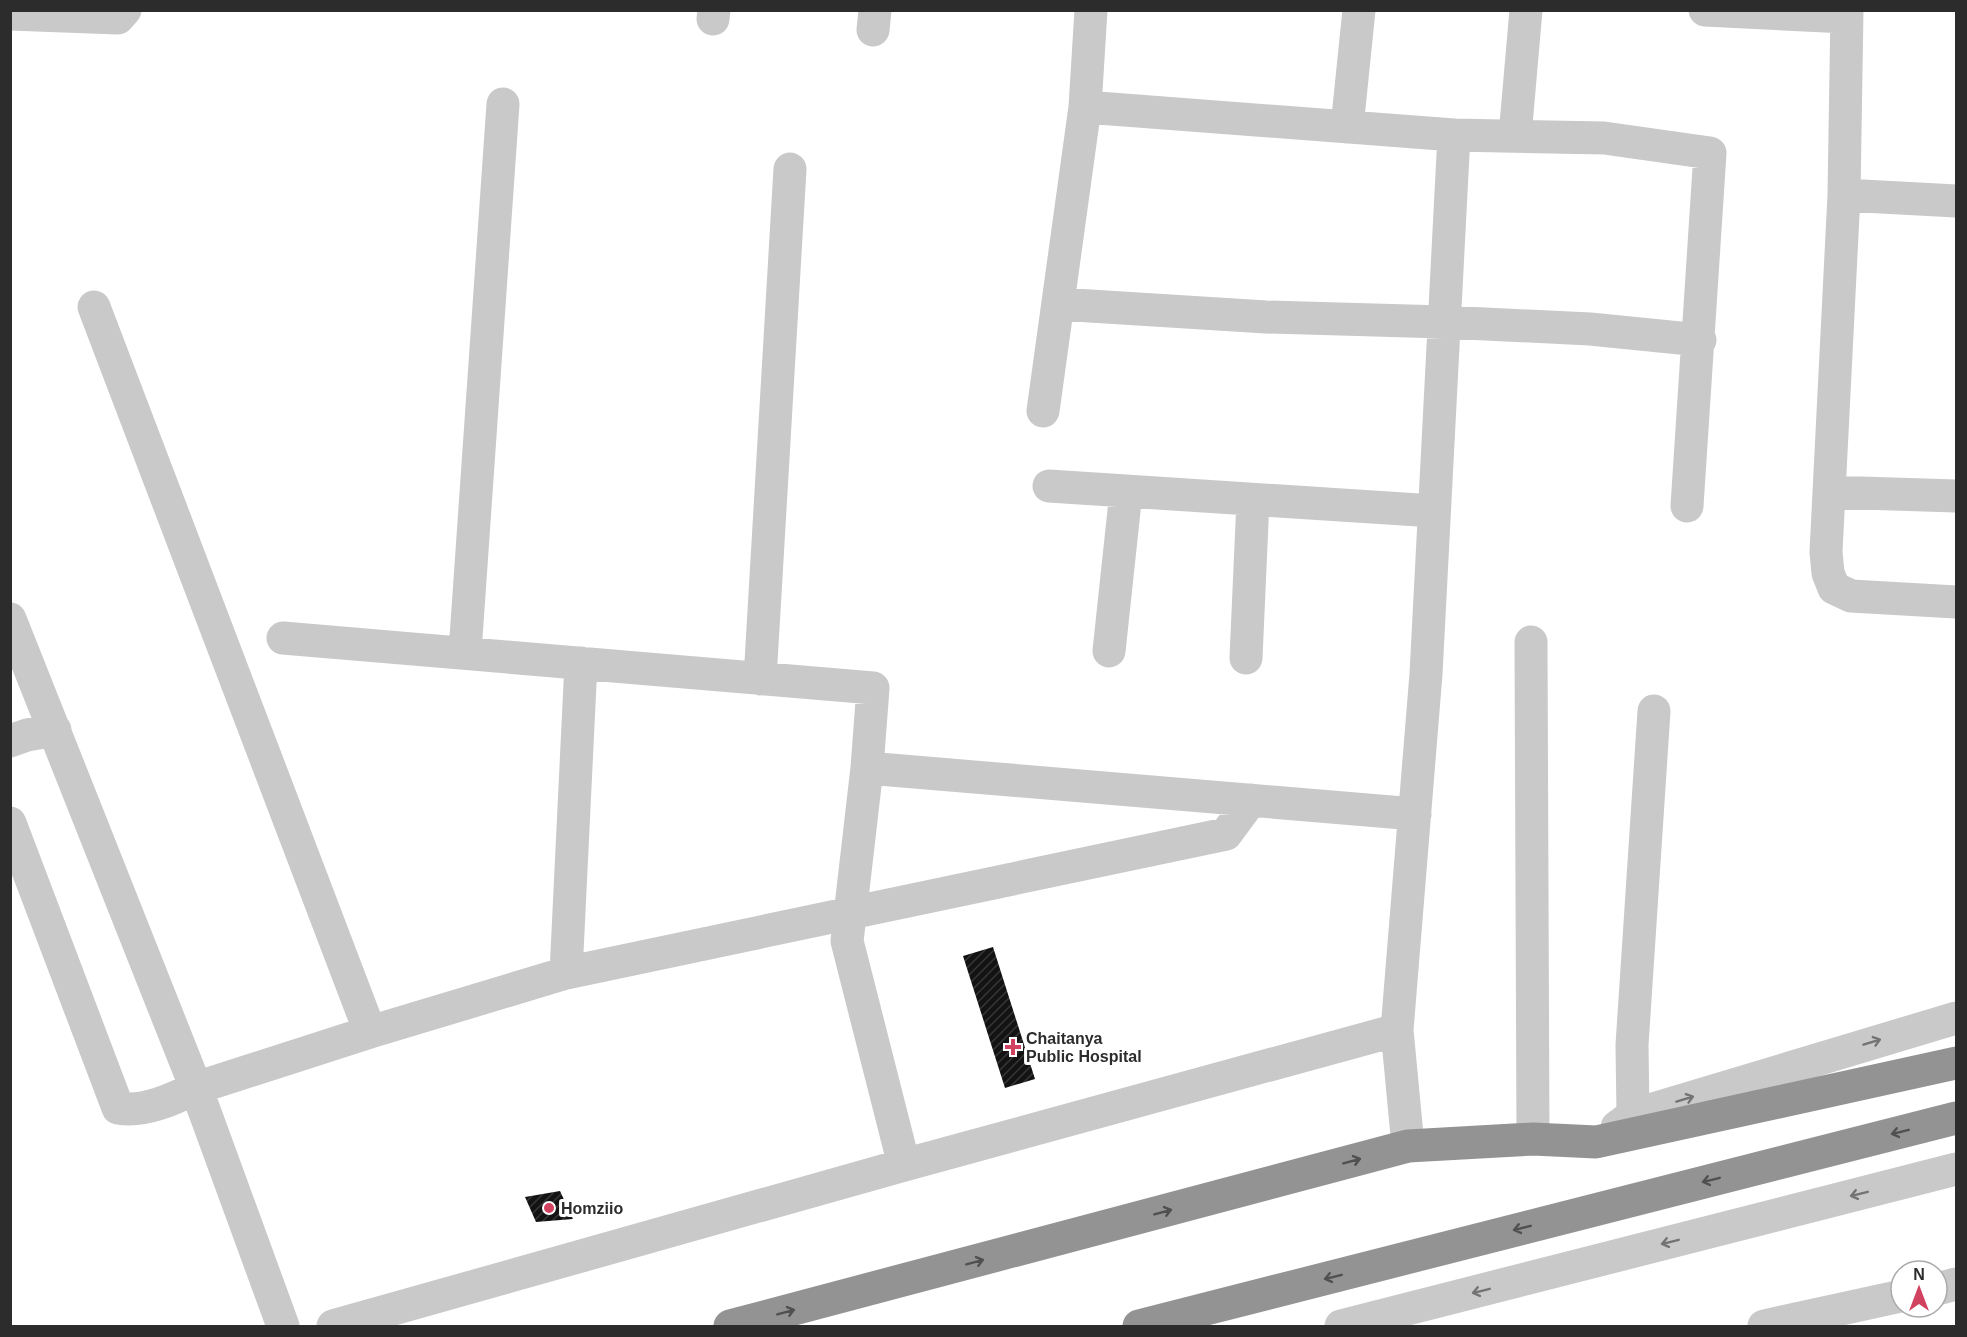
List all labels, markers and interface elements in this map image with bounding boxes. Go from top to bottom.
place label: Chaitanya Public Hospital [1026,1030,1142,1065]
one-way arrow [1862,1036,1881,1047]
marker: Chaitanya Public Hospital [1004,1038,1022,1056]
one-way arrow [1675,1093,1694,1104]
one-way arrow [1891,1127,1910,1139]
one-way arrow [1342,1155,1361,1167]
one-way arrow [1702,1175,1721,1187]
one-way arrow [1850,1188,1869,1200]
place label: Homziio [561,1200,623,1217]
marker: Homziio [542,1201,556,1215]
one-way arrow [1154,1205,1173,1217]
one-way arrow [1513,1223,1532,1235]
one-way arrow [1661,1237,1680,1249]
one-way arrow [965,1256,984,1267]
north arrow [1889,1259,1949,1319]
text: N [1913,1266,1925,1283]
one-way arrow [1324,1271,1343,1283]
one-way arrow [1472,1285,1491,1297]
one-way arrow [777,1305,796,1317]

